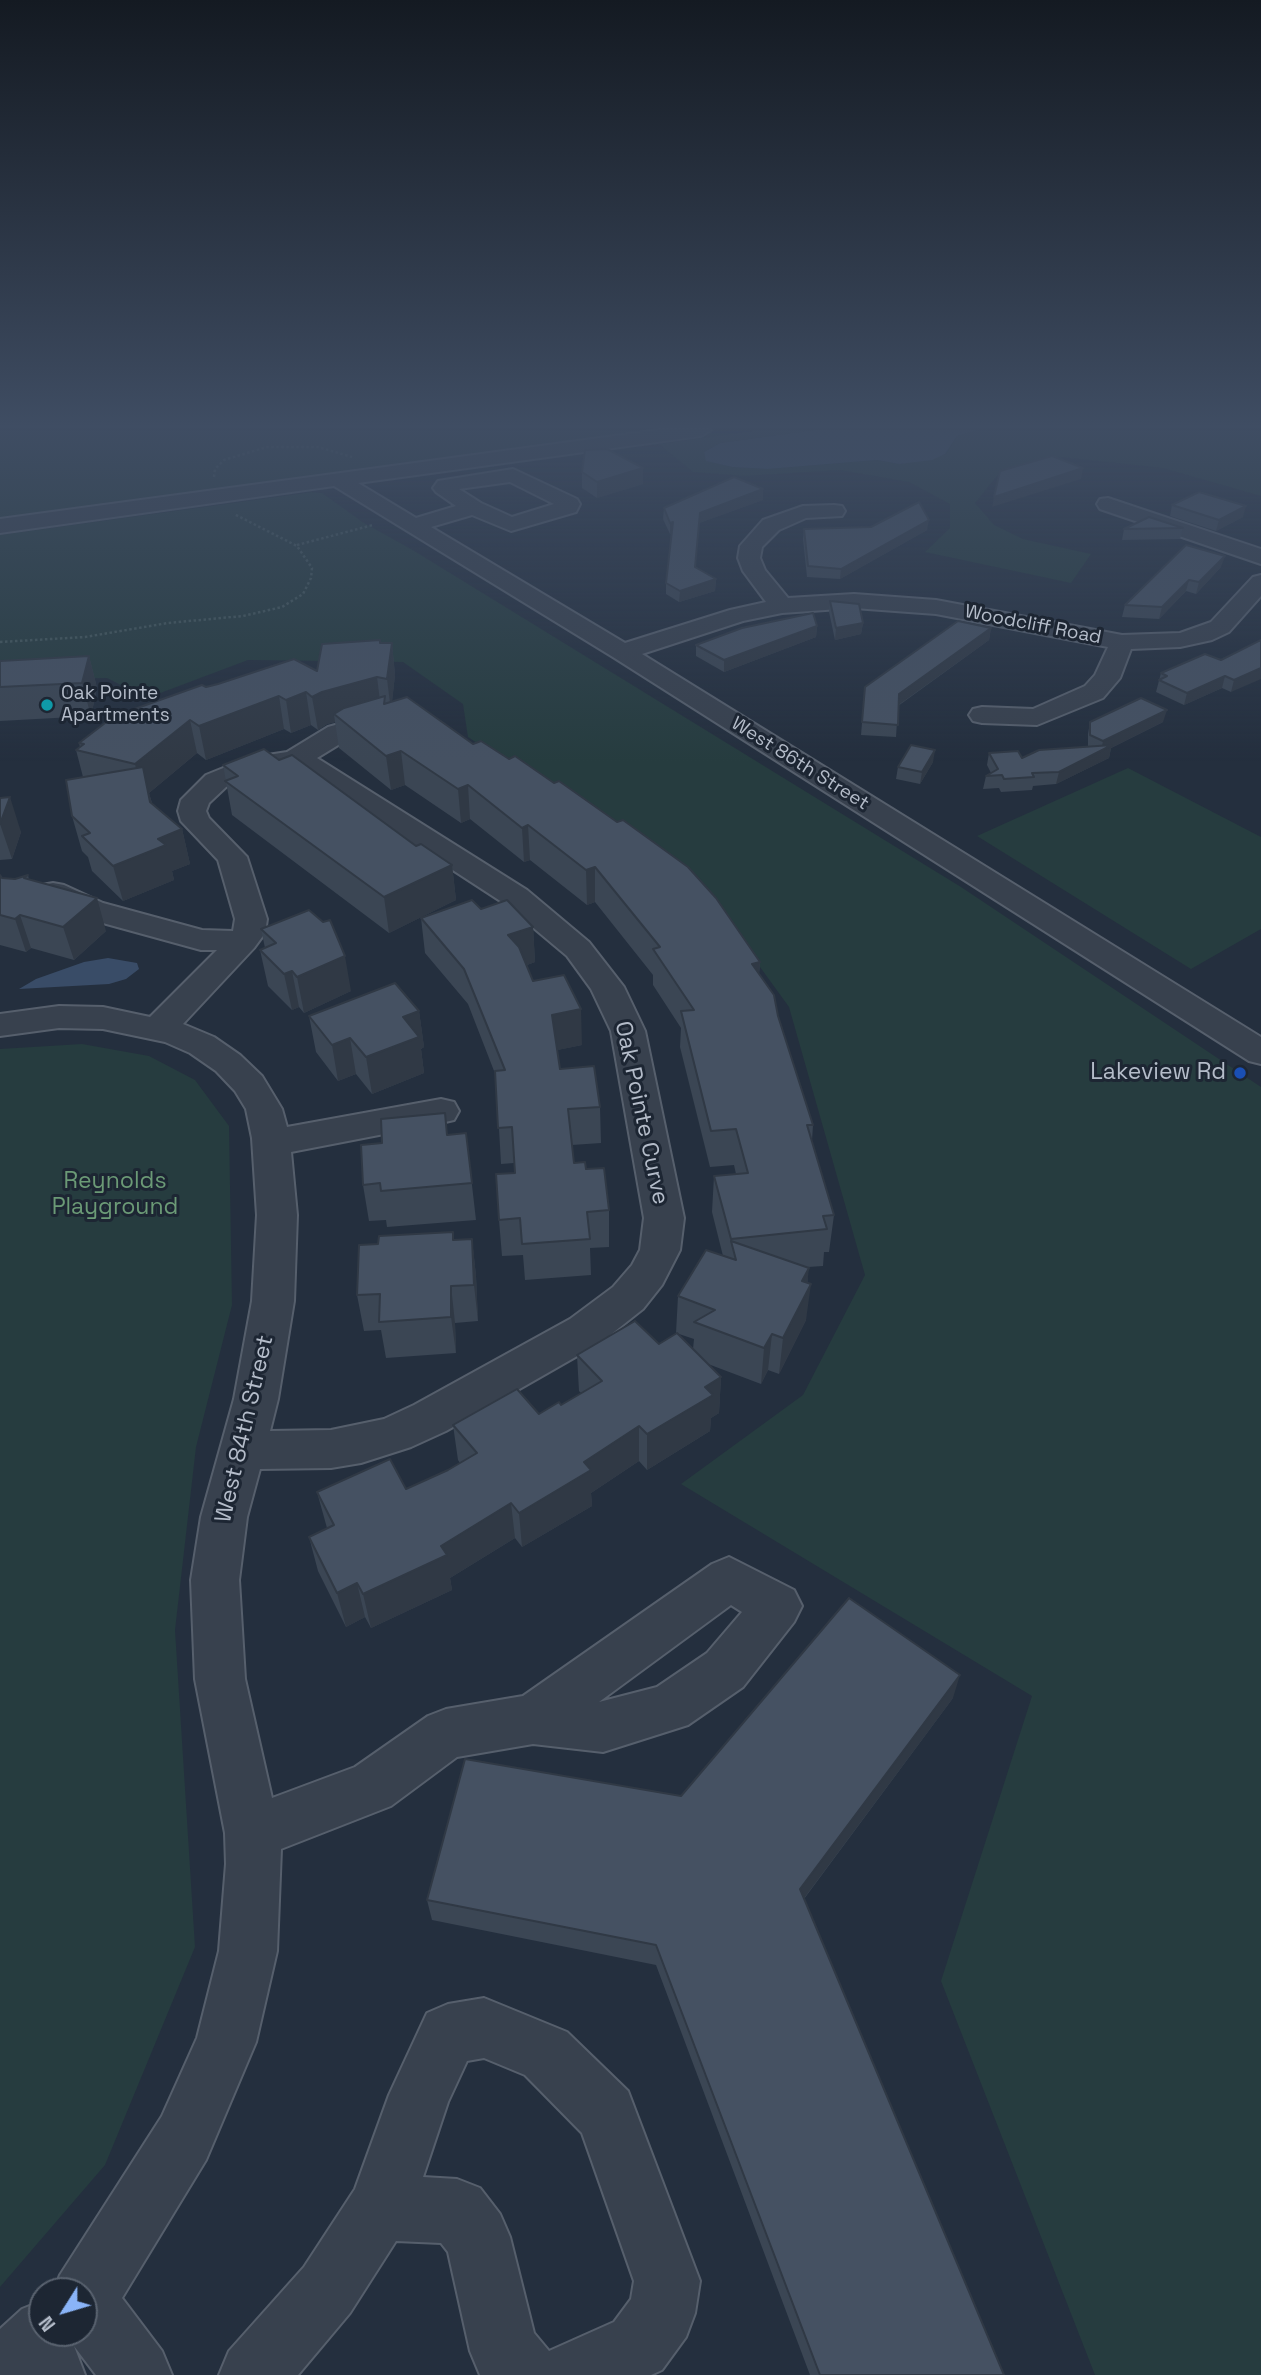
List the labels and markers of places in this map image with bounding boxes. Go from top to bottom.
place label: Oak Pointe Apartments [61,683,170,727]
marker: Oak Pointe Apartments [39,697,55,713]
place label: Lakeview Rd [1090,1059,1226,1087]
marker: Lakeview Rd [1232,1065,1248,1081]

